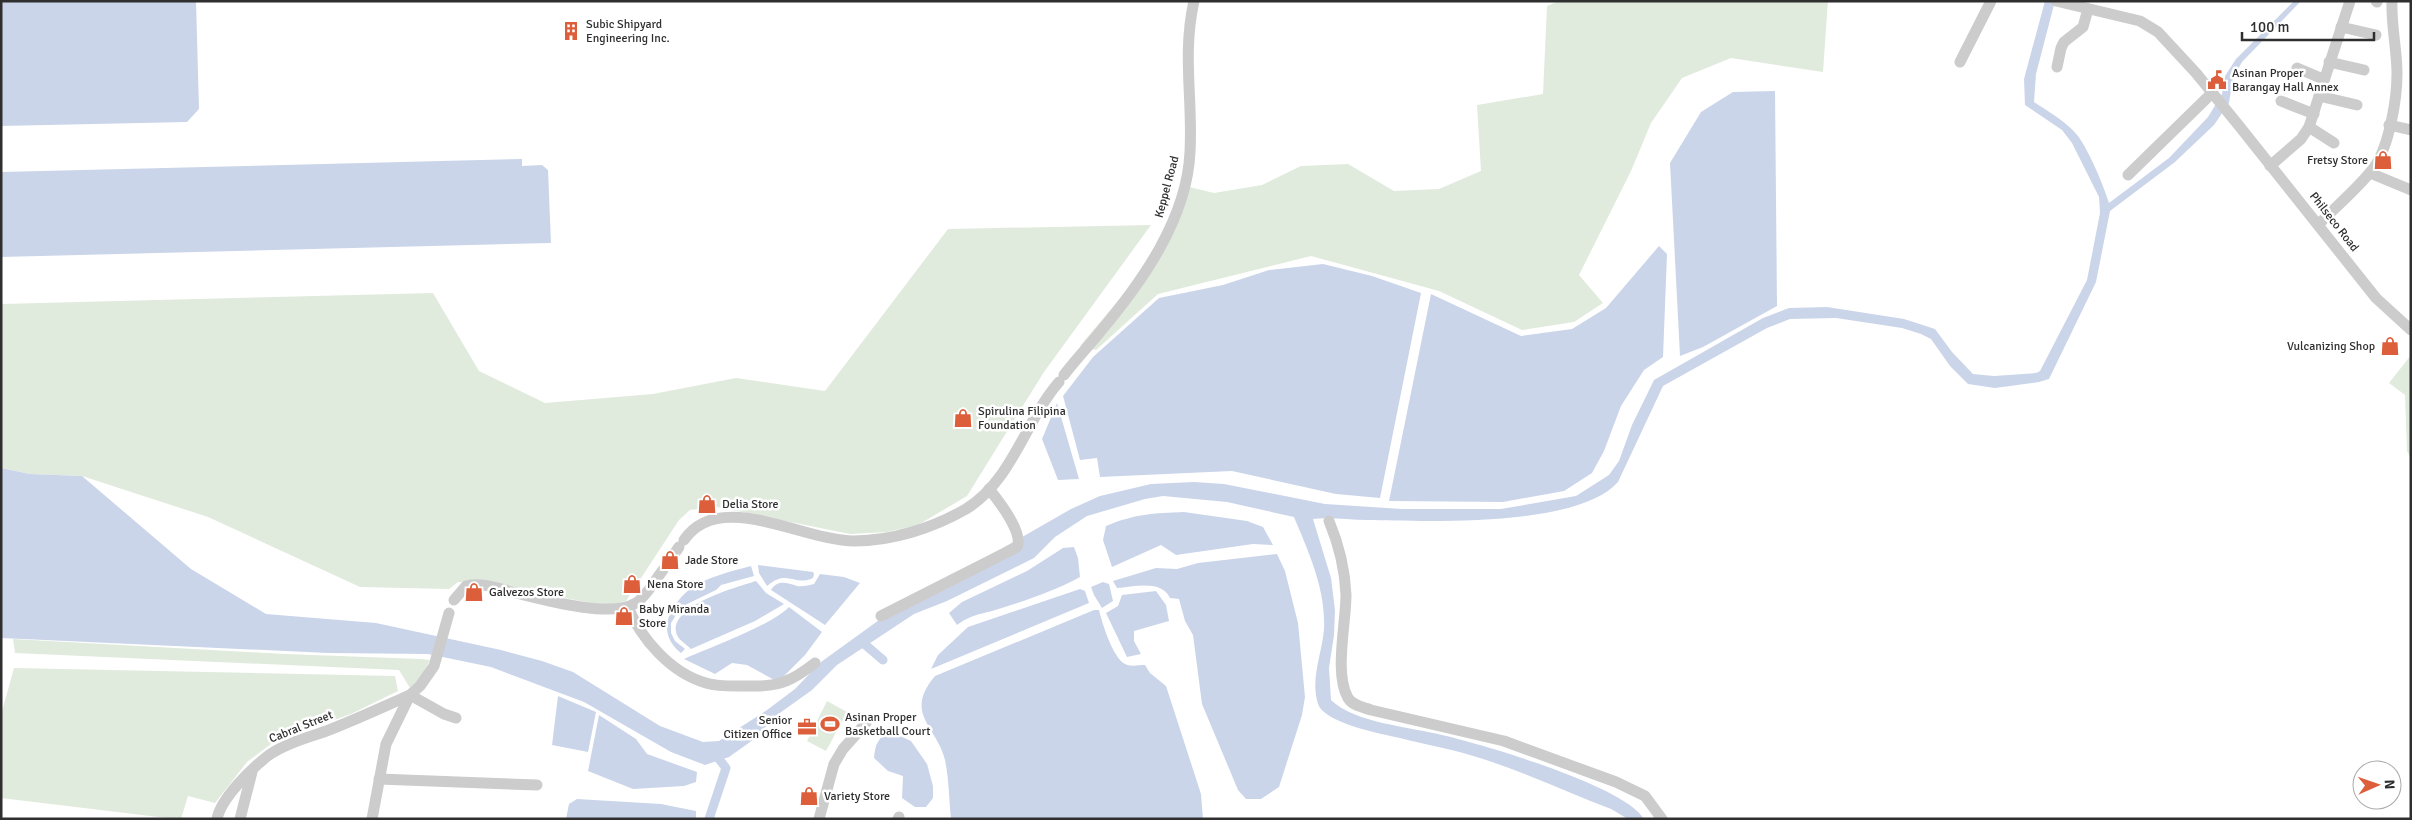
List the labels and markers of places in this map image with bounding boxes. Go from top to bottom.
place label: Subic Shipyard Engineering Inc. [586,17,670,46]
building icon: Subic Shipyard Engineering Inc. [560,20,582,42]
place label: Asinan Proper Barangay Hall Annex [2232,66,2339,95]
public building icon: Asinan Proper Barangay Hall Annex [2206,69,2228,91]
shop icon: Fretsy Store [2372,149,2394,171]
place label: Fretsy Store [2307,153,2368,168]
shop icon: Vulcanizing Shop [2379,335,2401,357]
place label: Vulcanizing Shop [2287,339,2375,354]
place label: Spirulina Filipina Foundation [978,404,1066,433]
shop icon: Spirulina Filipina Foundation [952,407,974,429]
shop icon: Delia Store [696,493,718,515]
place label: Delia Store [722,497,778,512]
shop icon: Jade Store [659,549,681,571]
place label: Jade Store [685,553,738,568]
shop icon: Nena Store [621,573,643,595]
place label: Nena Store [647,577,704,592]
shop icon: Galvezos Store [463,581,485,603]
place label: Galvezos Store [489,585,564,600]
place label: Baby Miranda Store [639,602,709,631]
shop icon: Baby Miranda Store [613,605,635,627]
place label: Asinan Proper Basketball Court [845,710,930,739]
place label: Senior Citizen Office [723,713,793,742]
sports icon: Asinan Proper Basketball Court [819,713,841,735]
office icon: Senior Citizen Office [796,716,818,738]
shop icon: Variety Store [798,785,820,807]
place label: Variety Store [824,789,890,804]

